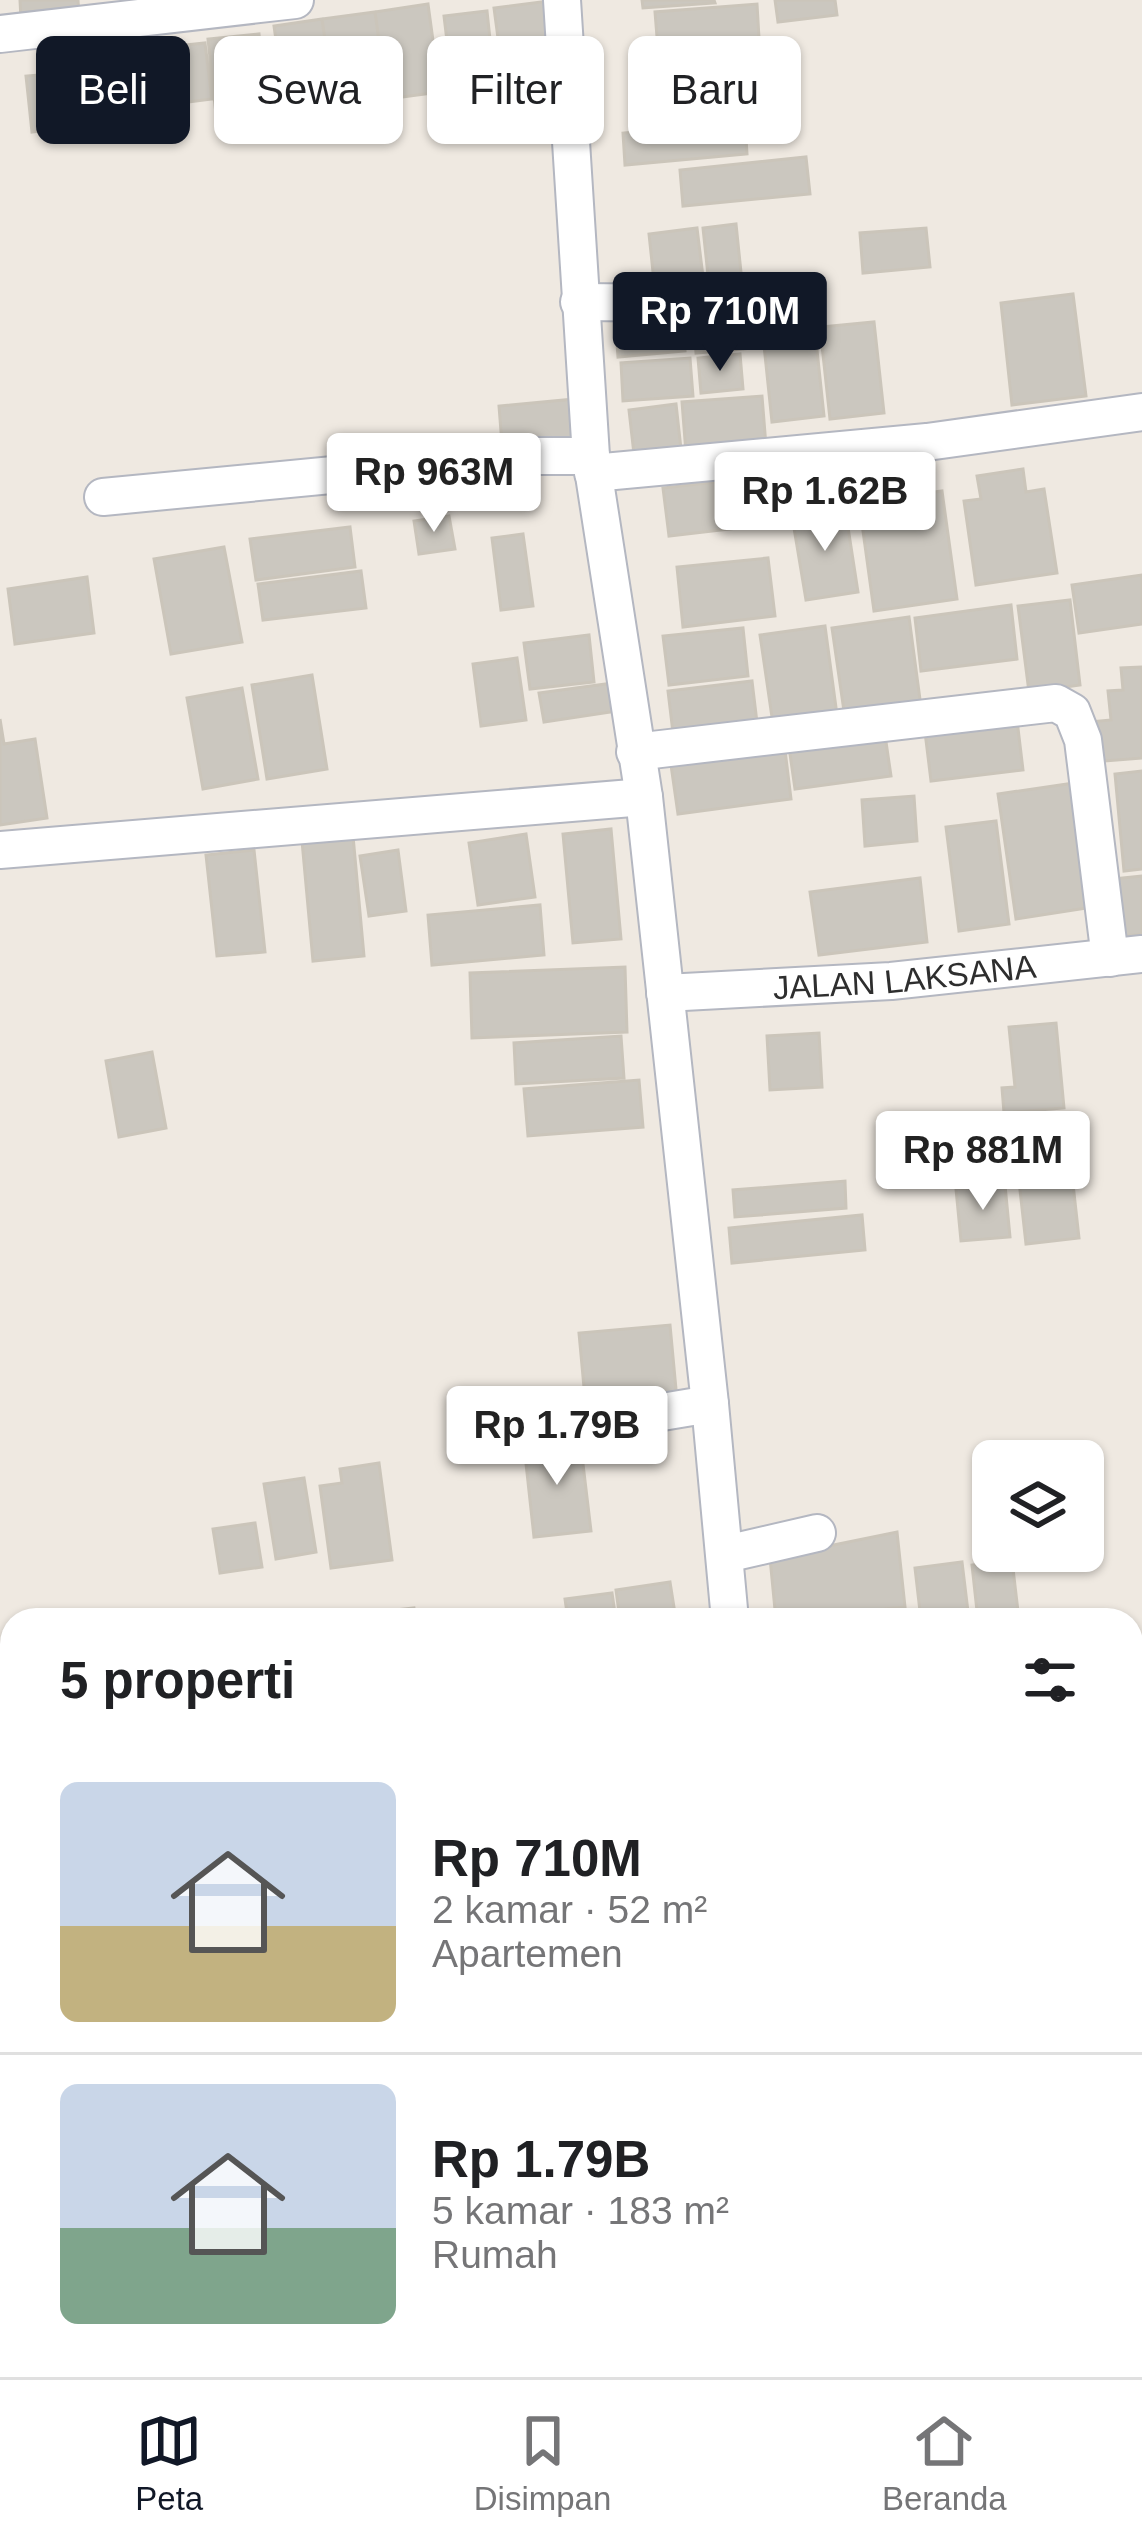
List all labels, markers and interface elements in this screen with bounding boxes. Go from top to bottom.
chip: Beli [36,36,190,144]
chip: Sewa [214,36,403,144]
chip: Filter [427,36,604,144]
chip: Baru [628,36,801,144]
pin: Rp 710M [609,272,831,374]
text: Rp 710M [640,289,800,332]
pin: Rp 963M [323,433,545,535]
text: Rp 963M [354,450,514,493]
pin: Rp 1.62B [701,452,949,554]
text: Rp 1.62B [742,469,908,512]
street label: JALAN LAKSANA [772,948,1038,1006]
pin: Rp 881M [872,1111,1094,1213]
text: Rp 881M [903,1128,1063,1171]
pin: Rp 1.79B [433,1386,681,1488]
text: Rp 1.79B [474,1403,640,1446]
map controls [972,1440,1104,1572]
button: layers [972,1440,1104,1572]
icon: filters [1017,1647,1083,1713]
text: 5 properti [60,1652,295,1709]
icon: home [156,1830,300,1974]
text: Rp 710M [432,1830,642,1887]
text: 2 kamar · 52 m² [432,1888,707,1931]
text: Apartemen [432,1932,623,1975]
text: Rp 1.79B [432,2131,650,2188]
icon: home [156,2132,300,2276]
text: 5 kamar · 183 m² [432,2189,729,2232]
text: Rumah [432,2233,558,2276]
tab: Peta [135,2408,203,2518]
tab: Disimpan [474,2408,611,2518]
tab: Beranda [882,2408,1007,2518]

